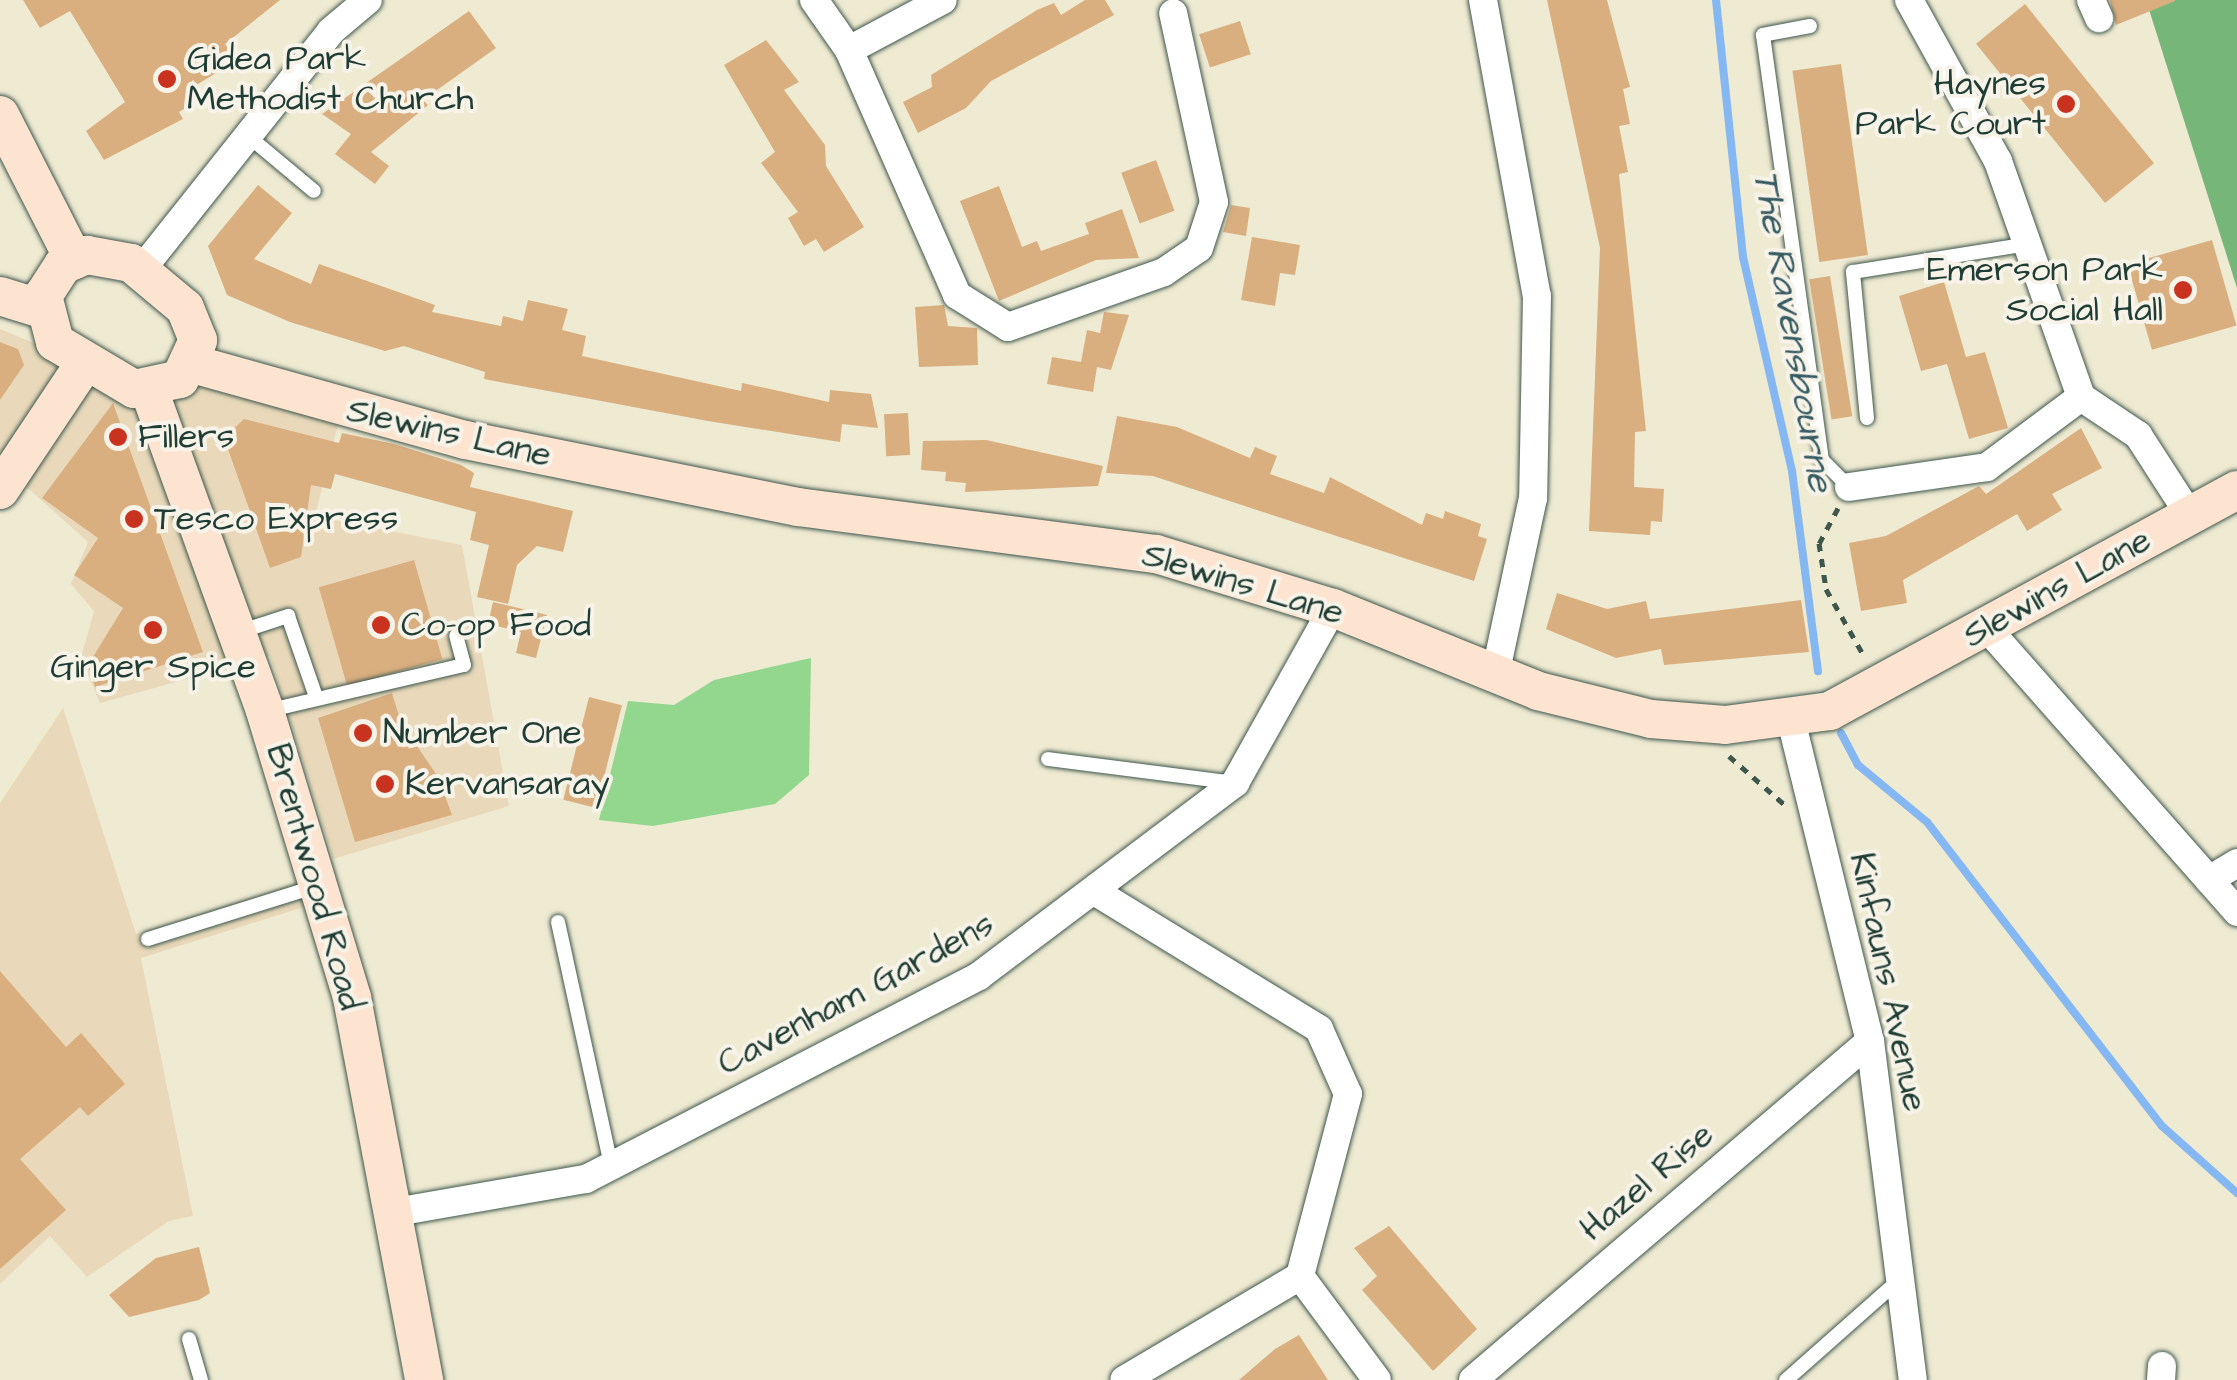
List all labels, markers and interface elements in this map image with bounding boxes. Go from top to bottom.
place label: Gidea Park Methodist Church [187,38,474,120]
place label: Haynes Park Court [1855,63,2046,145]
marker: Gidea Park Methodist Church [156,68,178,90]
marker: Haynes Park Court [2055,93,2077,115]
water label: The Ravensbourne [1741,167,1843,495]
place label: Emerson Park Social Hall [1927,249,2163,331]
marker: Emerson Park Social Hall [2172,279,2194,301]
street label: Slewins Lane [343,389,555,477]
place label: Fillers [138,416,234,458]
marker: Fillers [107,426,129,448]
place label: Tesco Express [154,498,398,540]
marker: Tesco Express [123,508,145,530]
street label: Slewins Lane [1956,519,2158,657]
street label: Slewins Lane [1137,533,1349,635]
place label: Co-op Food [401,604,591,646]
marker: Co-op Food [370,614,392,636]
marker: Ginger Spice [142,619,164,641]
place label: Ginger Spice [50,646,256,688]
place label: Number One [383,712,582,754]
marker: Number One [352,722,374,744]
street label: Brentwood Road [256,739,372,1015]
place label: Kervansaray [405,763,610,805]
marker: Kervansaray [374,773,396,795]
street label: Kinfauns Avenue [1840,849,1936,1115]
street label: Cavenham Gardens [711,903,1001,1085]
street label: Hazel Rise [1572,1114,1722,1250]

